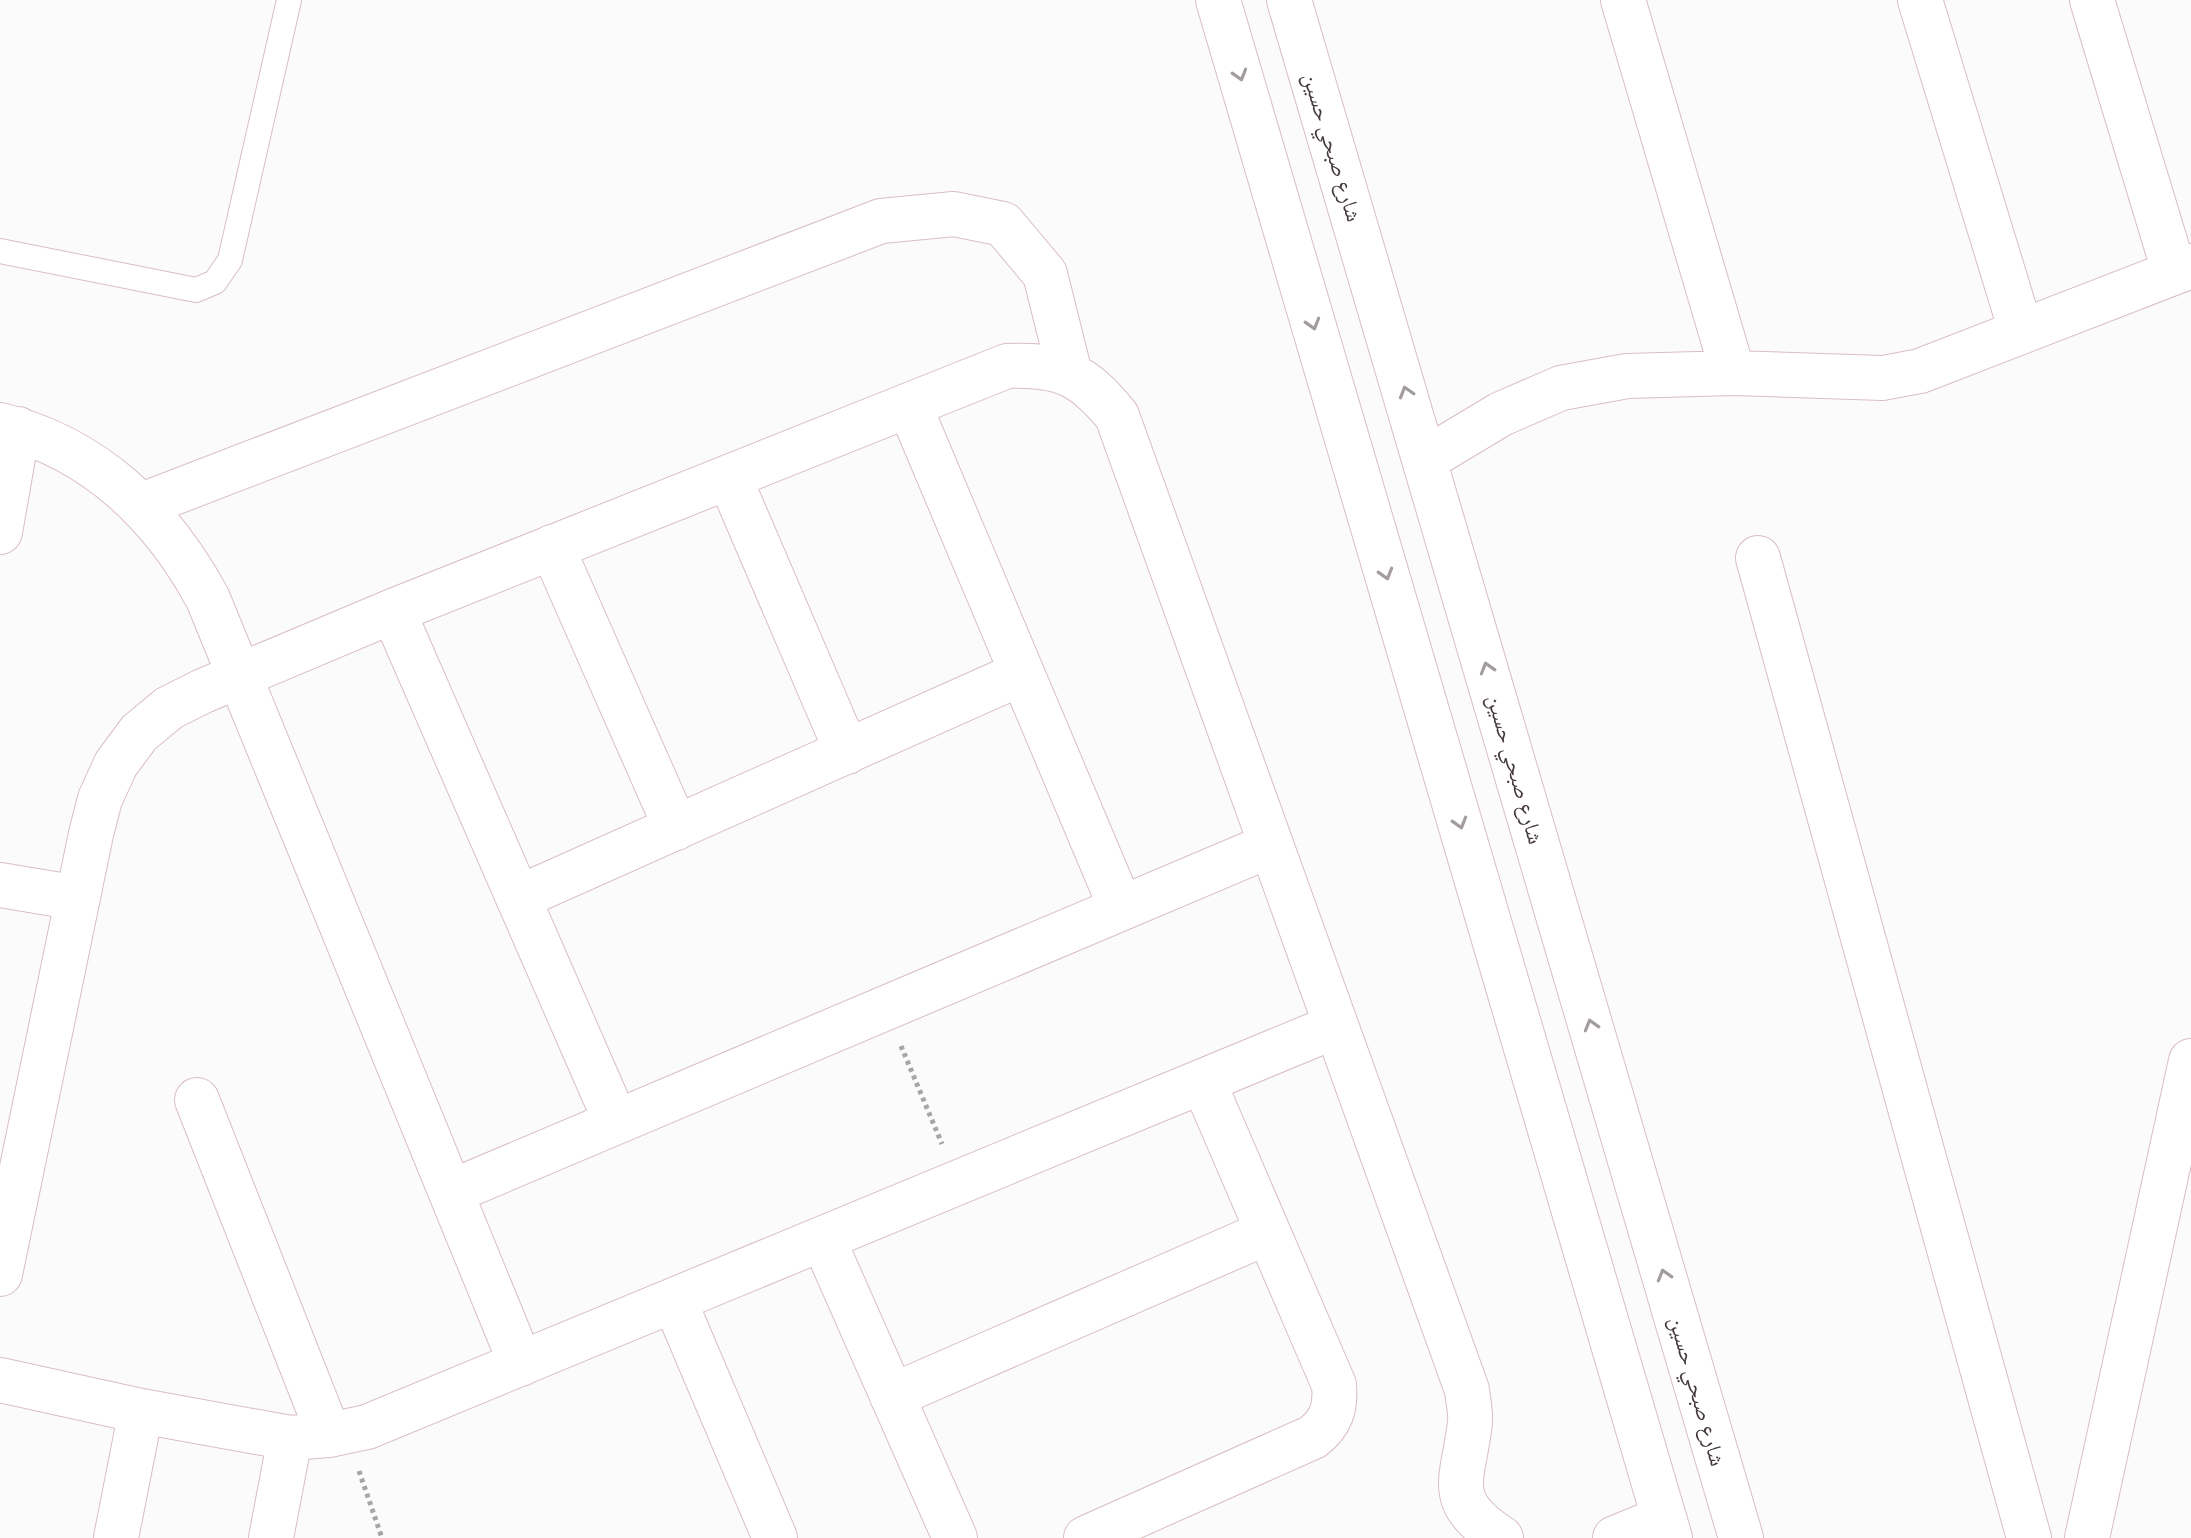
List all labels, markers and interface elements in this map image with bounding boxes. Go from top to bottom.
one-way arrow [1231,67,1247,81]
street label: شارع صبحي حسين [1294,69,1369,226]
one-way arrow [1304,317,1320,331]
one-way arrow [1399,386,1415,400]
one-way arrow [1377,566,1393,580]
one-way arrow [1480,662,1496,676]
street label: شارع صبحي حسين [1478,691,1551,848]
one-way arrow [1451,816,1467,830]
one-way arrow [1584,1019,1600,1033]
one-way arrow [1657,1269,1673,1282]
street label: شارع صبحي حسين [1660,1313,1733,1470]

